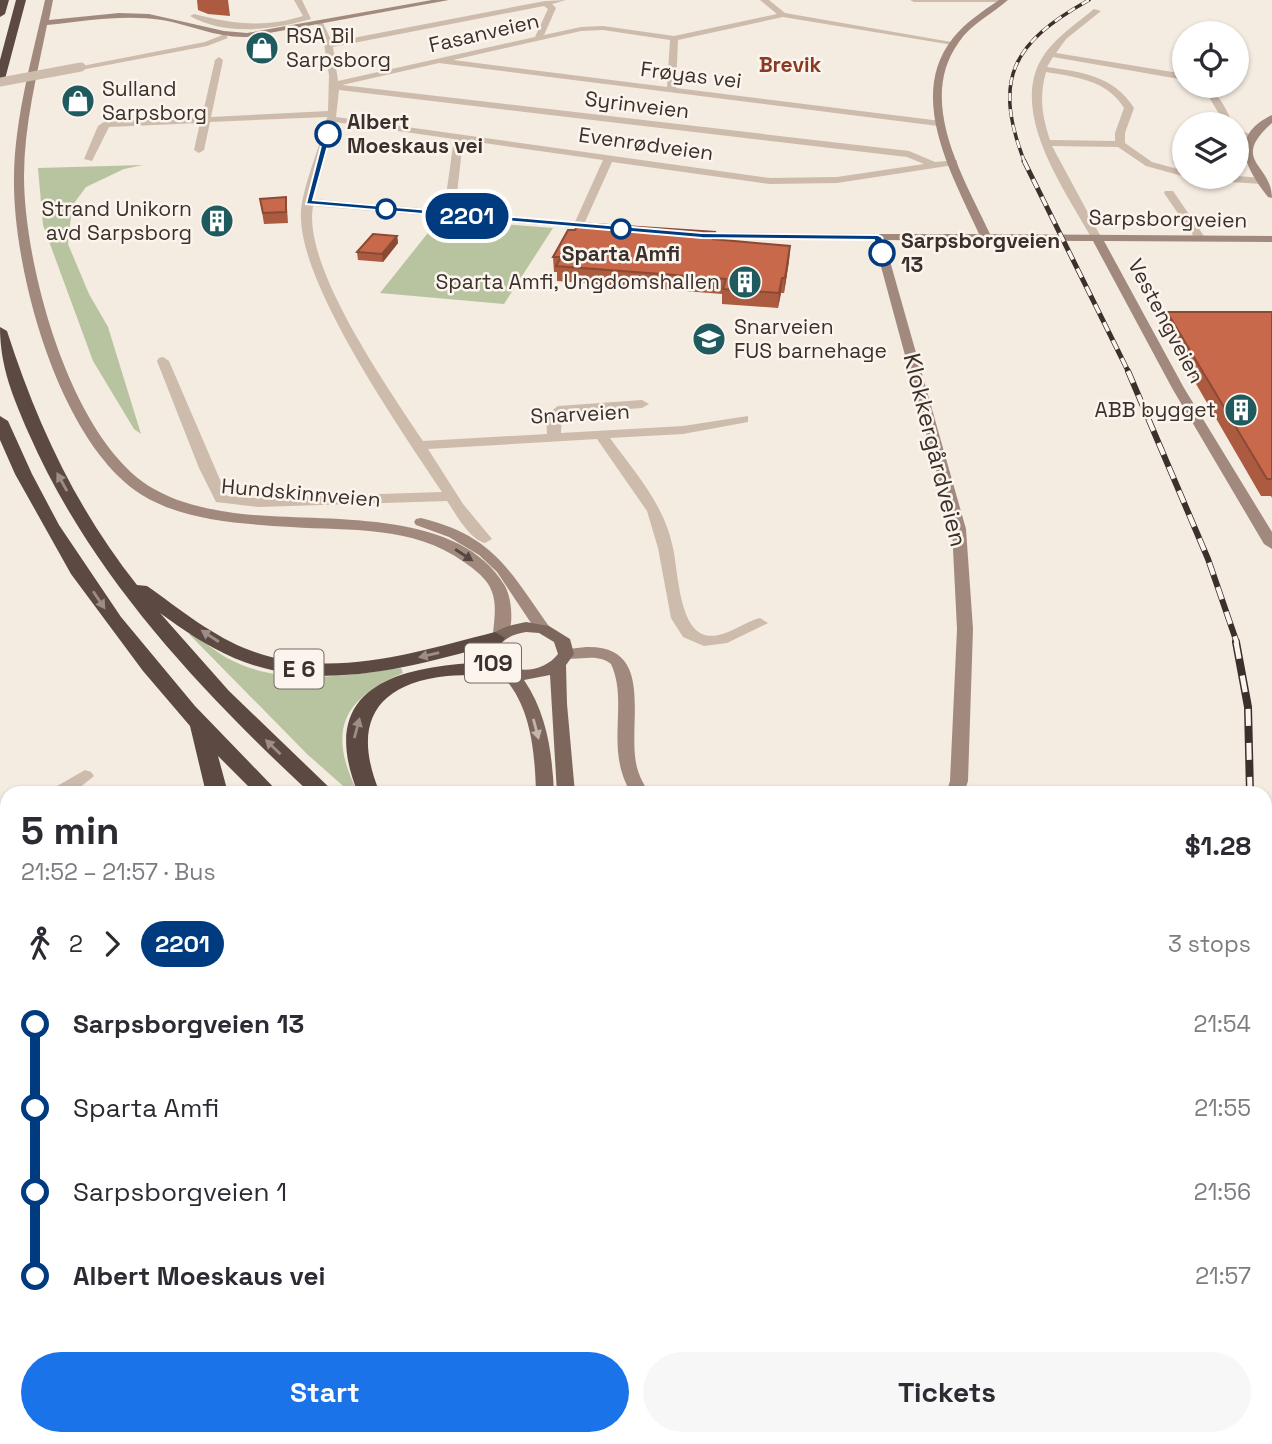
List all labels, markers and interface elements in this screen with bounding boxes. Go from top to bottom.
street label: Fasanveien [426,7,542,58]
map controls [1172,21,1249,189]
button: locate [1172,21,1249,98]
place label: RSA Bil Sarpsborg [286,22,391,73]
shop icon: RSA Bil Sarpsborg [243,29,281,67]
district label: Brevik [759,51,821,78]
street label: Frøyas vei [639,55,743,94]
place label: Sulland Sarpsborg [102,75,207,126]
shop icon: Sulland Sarpsborg [59,82,97,120]
street label: Syrinveien [583,85,691,124]
place label: Albert Moeskaus vei [347,108,483,159]
button: layers [1172,112,1249,189]
marker: Albert Moeskaus vei [315,121,341,147]
street label: Evenrødveien [577,121,715,166]
line badge: 2201 [418,193,516,239]
place label: Strand Unikorn avd Sarpsborg [42,195,192,246]
unlabelled marker [376,199,396,219]
text: 2201 [440,200,494,231]
building icon: Strand Unikorn avd Sarpsborg [198,202,236,240]
street label: Sarpsborgveien [1088,204,1248,233]
marker: Sparta Amfi [611,219,631,239]
place label: Sarpsborgveien 13 [901,227,1060,278]
place label: Sparta Amfi [562,240,680,267]
marker: Sarpsborgveien 13 [869,240,895,266]
street label: Vestengveien [1122,254,1211,388]
building icon: Sparta Amfi, Ungdomshallen [726,263,764,301]
place label: Sparta Amfi, Ungdomshallen [435,268,720,295]
place label: Snarveien FUS barnehage [734,313,887,364]
school or university icon: Snarveien FUS barnehage [690,320,728,358]
street label: Klokkergårdveien [896,350,974,550]
building icon: ABB bygget [1222,391,1260,429]
place label: ABB bygget [1095,396,1216,423]
street label: Snarveien [530,397,630,430]
one-way arrow [56,472,68,491]
street label: Hundskinnveien [220,472,382,513]
one-way arrow [454,548,474,561]
one-way arrow [92,591,106,609]
one-way arrow [200,630,220,643]
road number: 109 [465,643,521,682]
road number: E 6 [274,650,324,688]
one-way arrow [418,650,440,661]
one-way arrow [352,717,363,739]
one-way arrow [531,718,542,740]
one-way arrow [265,738,282,755]
text: 5 min [21,807,119,855]
text: $1.28 [1185,829,1251,863]
text: 21:52 – 21:57 · Bus [21,857,216,887]
icon: walk [21,925,59,963]
icon: forward [93,925,131,963]
text: 2201 [155,928,210,959]
text: 2 [69,929,83,959]
text: 3 stops [1168,929,1251,959]
text: Sarpsborgveien 13 [73,1007,304,1041]
text: 21:54 [1194,1009,1251,1039]
text: Sparta Amfi [73,1091,219,1125]
text: 21:55 [1194,1093,1251,1123]
text: Sarpsborgveien 1 [73,1175,287,1209]
text: 21:56 [1194,1177,1251,1207]
text: Albert Moeskaus vei [73,1259,325,1293]
text: 21:57 [1195,1261,1251,1291]
button: Start [21,1352,629,1432]
button: Tickets [643,1352,1251,1432]

